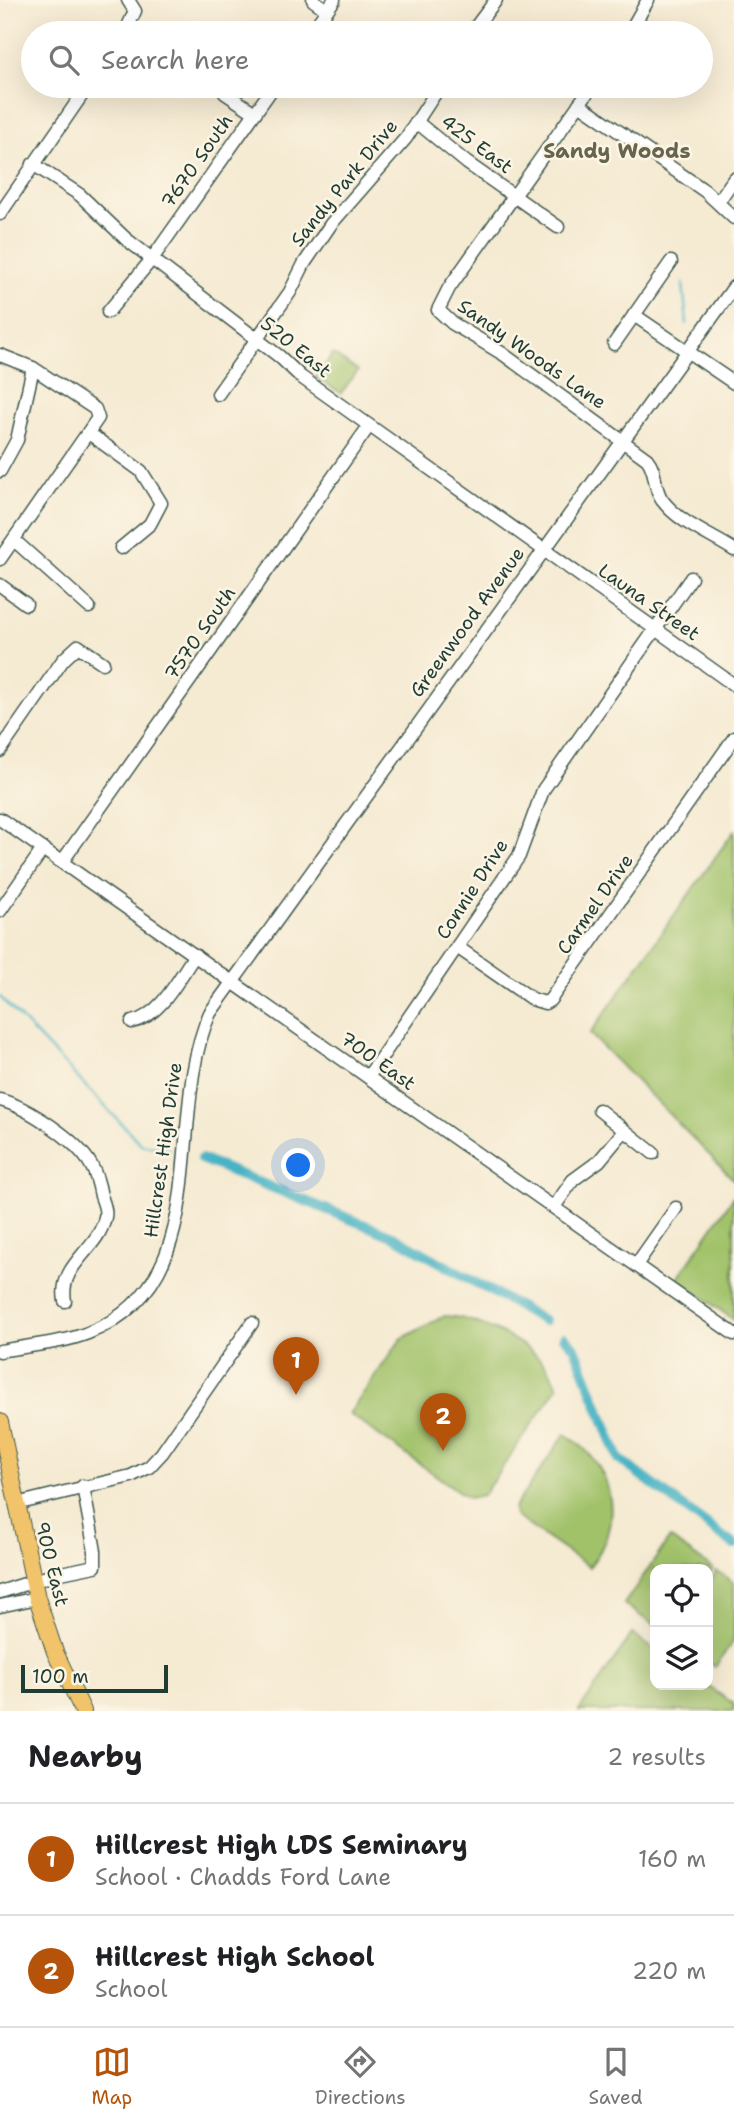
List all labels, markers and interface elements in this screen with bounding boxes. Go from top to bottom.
search box [21,21,713,98]
icon: search [45,41,83,79]
text: Search here [101,42,250,77]
street label: 7670 South [156,109,238,213]
street label: 425 East [436,109,518,179]
street label: Sandy Park Drive [285,114,403,252]
district label: Sandy Woods [543,137,691,165]
street label: Sandy Woods Lane [453,293,611,415]
street label: 520 East [256,311,336,383]
street label: Greenwood Avenue [404,542,530,702]
street label: Launa Street [593,558,705,646]
street label: 7570 South [159,581,241,685]
street label: Connie Drive [430,834,514,944]
street label: Carmel Drive [551,849,639,959]
street label: 700 East [335,1026,421,1096]
street label: Hillcrest High Drive [138,1061,188,1239]
your location [281,1148,315,1182]
pin: 1 [273,1337,319,1395]
pin: 2 [420,1393,466,1451]
street label: 900 East [29,1519,75,1609]
map controls [650,1564,713,1690]
button: locate [650,1564,713,1627]
button: layers [650,1627,713,1690]
scale bar [21,1662,168,1694]
text: 100 m [32,1664,89,1689]
text: Nearby [28,1736,143,1777]
text: 2 results [607,1742,706,1772]
text: Hillcrest High LDS Seminary [95,1827,468,1862]
text: 1 [46,1844,56,1874]
text: 160 m [638,1844,706,1874]
text: School · Chadds Ford Lane [95,1862,391,1892]
text: Hillcrest High School [95,1939,375,1974]
text: 2 [43,1956,59,1986]
text: 220 m [632,1956,706,1986]
text: School [95,1974,167,2004]
tab: Map [91,2043,132,2110]
tab: Directions [315,2043,406,2110]
tab: Saved [589,2043,643,2110]

